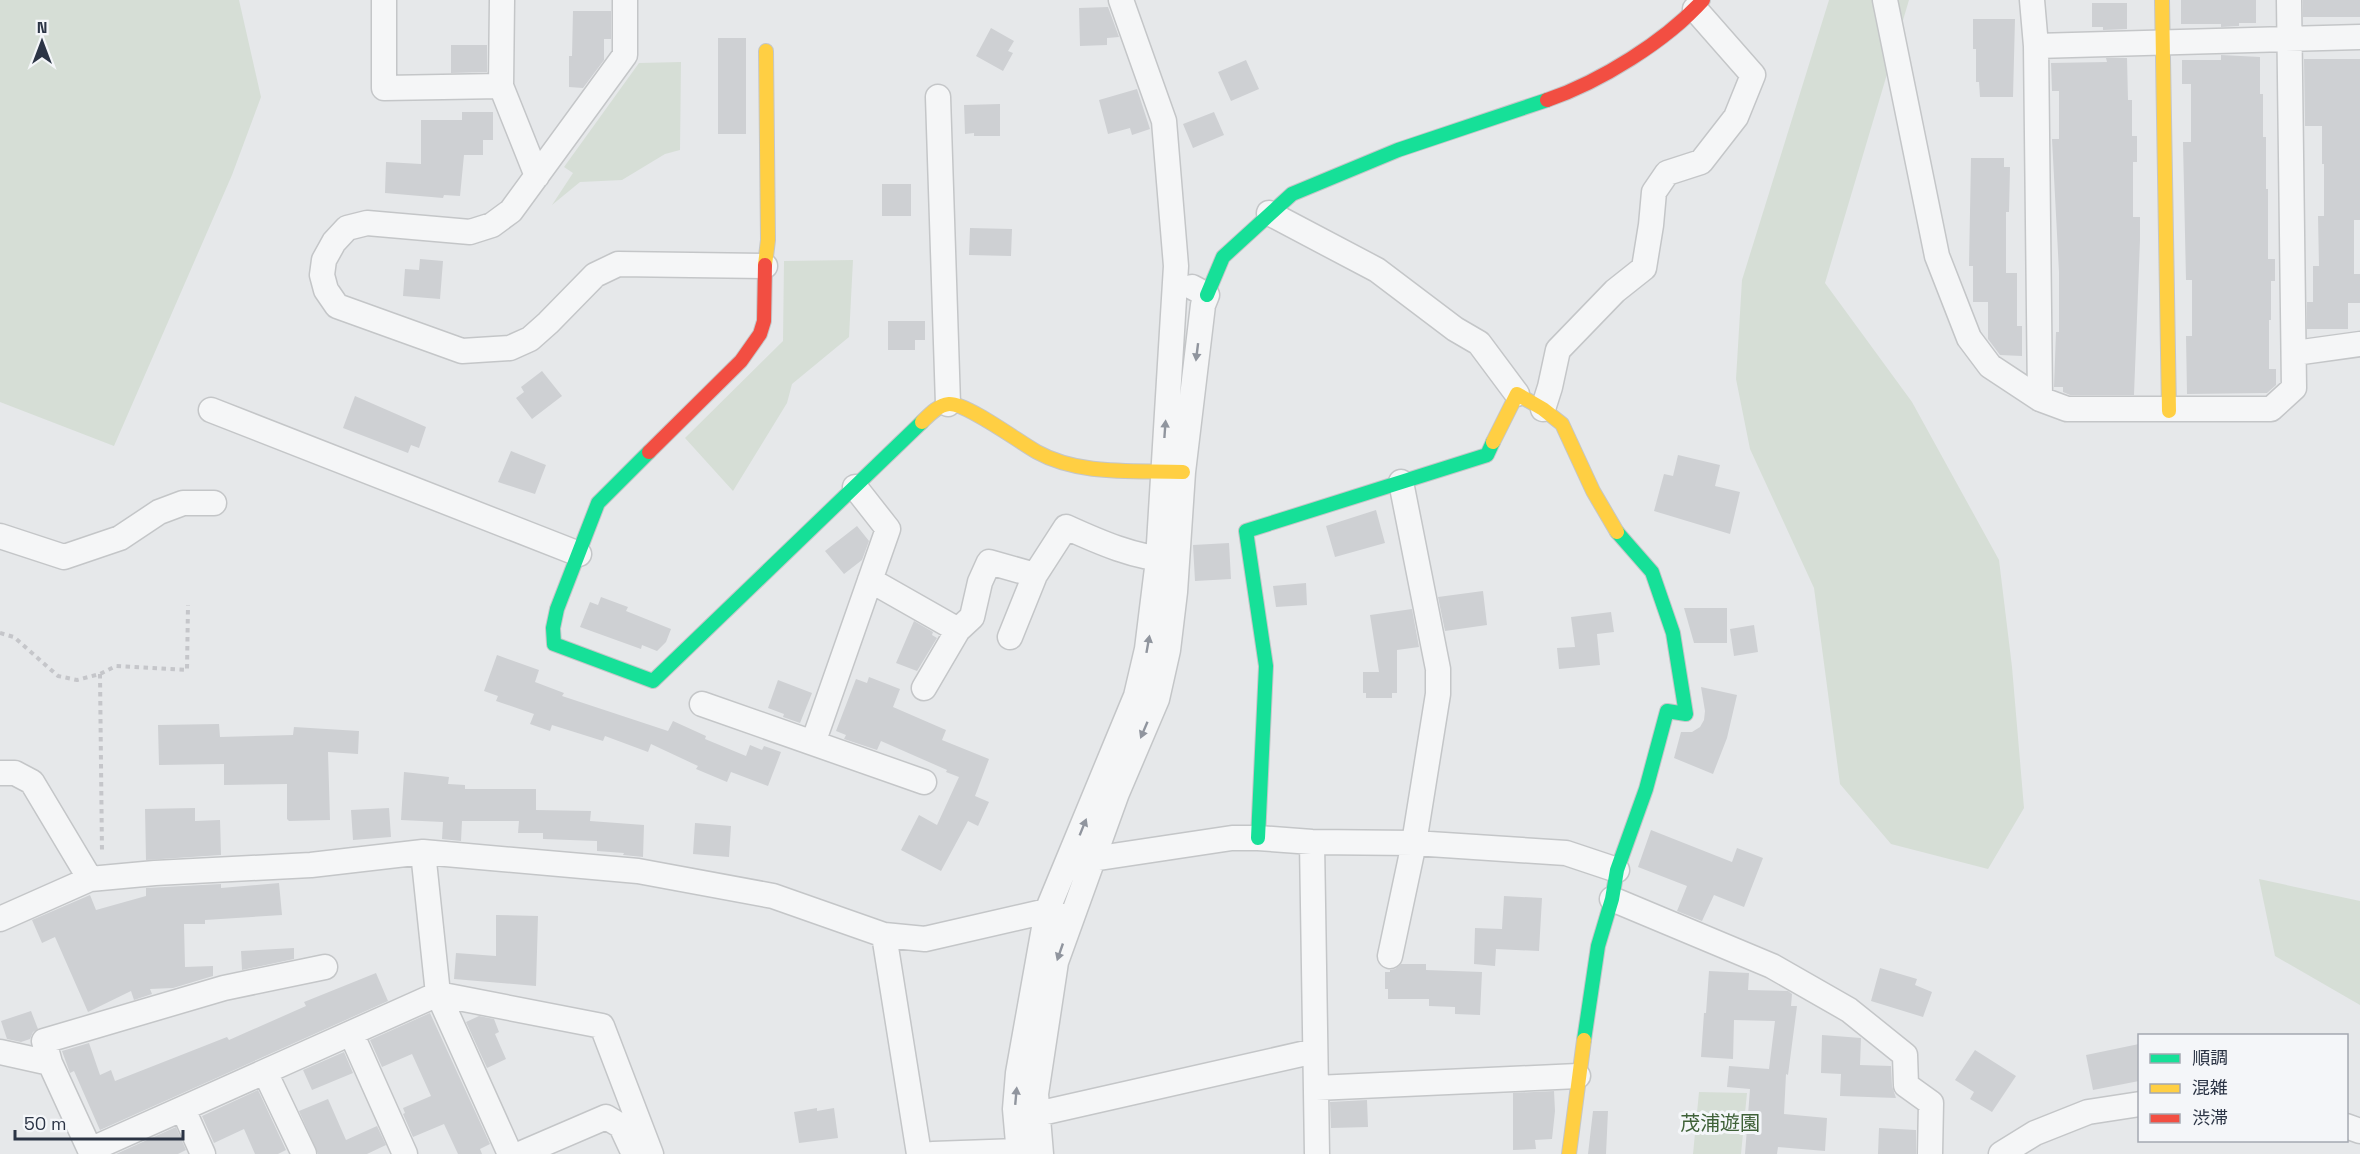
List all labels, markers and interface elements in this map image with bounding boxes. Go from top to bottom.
north arrow [12,12,72,72]
text: N [37,17,47,38]
one-way arrow [1192,342,1202,361]
one-way arrow [1160,419,1170,438]
one-way arrow [1144,634,1153,653]
one-way arrow [1139,722,1148,739]
one-way arrow [1078,817,1088,835]
one-way arrow [1054,943,1064,961]
legend [2138,1034,2348,1142]
text: 順調 [2192,1046,2228,1069]
text: 混雑 [2192,1076,2228,1099]
one-way arrow [1011,1086,1021,1105]
scale bar [15,1103,183,1141]
text: 渋滞 [2192,1106,2228,1129]
park label: 茂浦遊園 [1680,1110,1760,1136]
text: 50 m [24,1112,66,1135]

